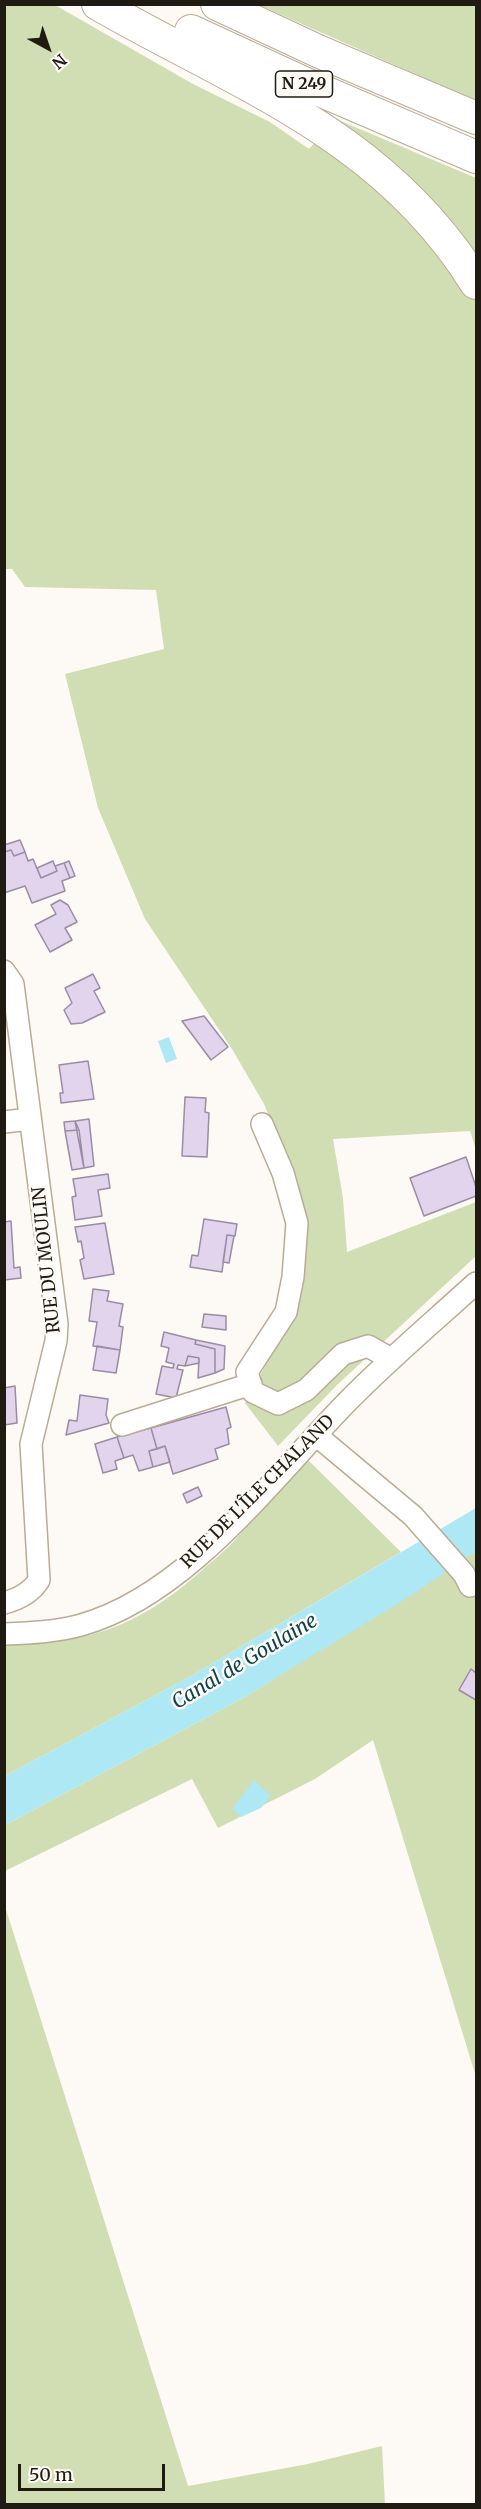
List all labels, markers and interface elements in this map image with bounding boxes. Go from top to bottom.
north arrow [18,18,78,78]
text: N [48,50,71,74]
road number: N 249 [276,71,332,97]
street label: RUE DU MOULIN [29,1185,65,1335]
street label: RUE DE L'ÎLE CHALAND [177,1411,339,1573]
water label: Canal de Goulaine [168,1609,322,1715]
scale bar [21,2452,168,2490]
text: 50 m [29,2463,73,2486]

